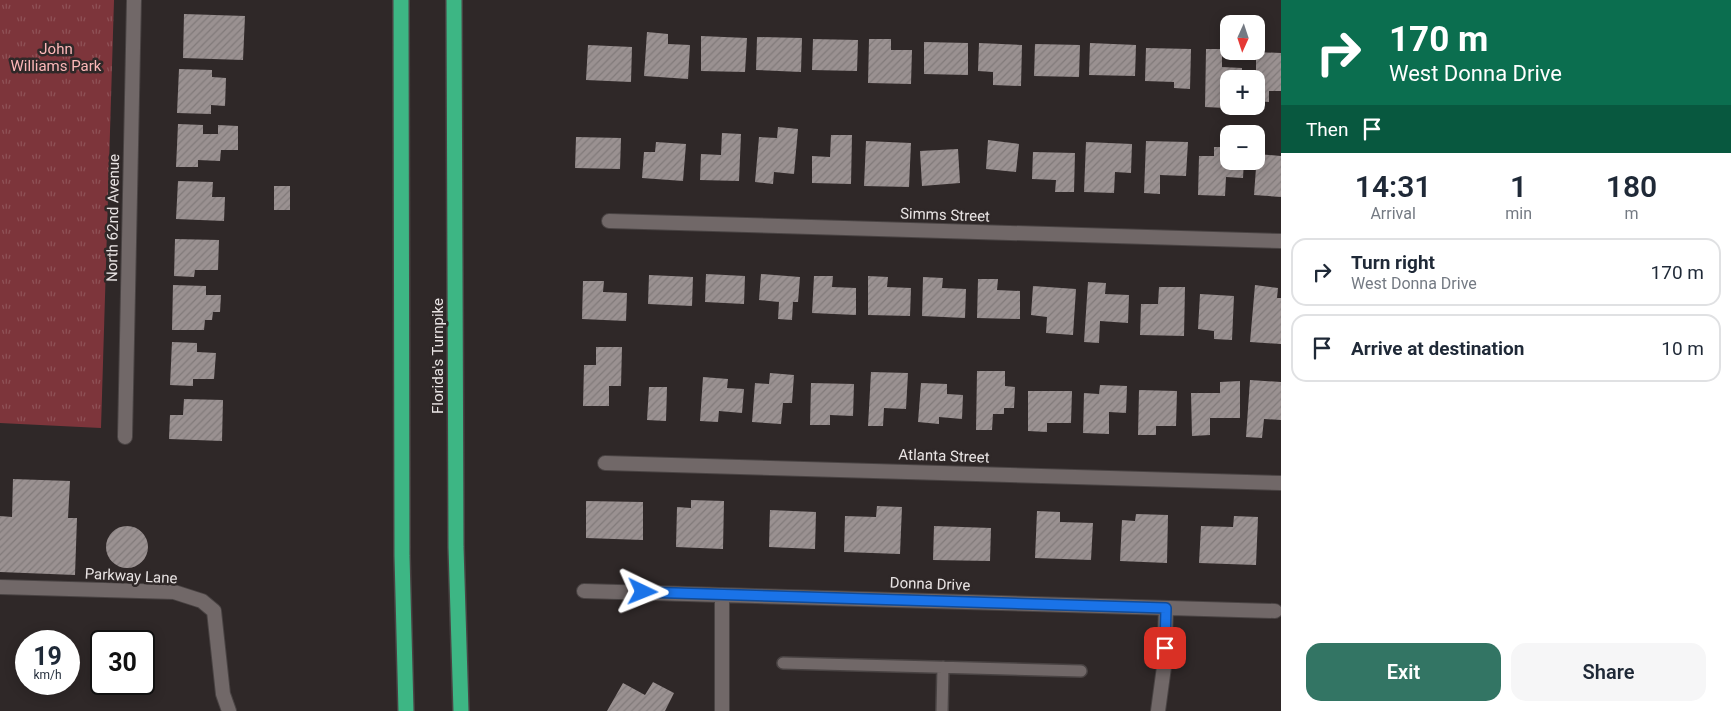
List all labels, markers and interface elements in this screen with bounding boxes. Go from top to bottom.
north arrow [1220,15,1265,60]
map controls [1220,15,1265,170]
text: 170 m [1389,19,1488,60]
icon: right [1306,20,1371,85]
park label: John Williams Park [11,40,102,75]
text: West Donna Drive [1389,61,1562,86]
button: + [1220,70,1265,115]
icon: arrive [1358,115,1386,143]
text: Then [1306,118,1348,141]
button: − [1220,125,1265,170]
street label: North 62nd Avenue [103,154,123,282]
text: 14:31 [1355,169,1432,204]
text: 1 [1510,169,1527,204]
text: 180 [1606,169,1657,204]
street label: Simms Street [900,204,990,226]
text: Arrival [1370,204,1416,223]
text: min [1505,204,1532,223]
text: m [1624,204,1639,223]
text: Turn right [1351,251,1435,274]
icon: right [1308,258,1336,286]
text: 170 m [1651,261,1704,284]
text: West Donna Drive [1351,274,1477,293]
street label: Florida's Turnpike [429,298,447,414]
icon: arrive [1308,334,1336,362]
text: Arrive at destination [1351,337,1524,360]
text: 10 m [1661,337,1704,360]
street label: Atlanta Street [898,445,990,467]
street label: Parkway Lane [84,565,178,587]
position arrow [616,565,668,617]
street label: Donna Drive [889,574,971,594]
pin [1144,627,1186,669]
speed limit sign: 30 [90,630,155,695]
icon: arrive [1151,634,1179,662]
text: 19 [33,642,62,671]
button: Exit [1306,643,1501,701]
button: Share [1511,643,1706,701]
text: km/h [33,668,62,682]

